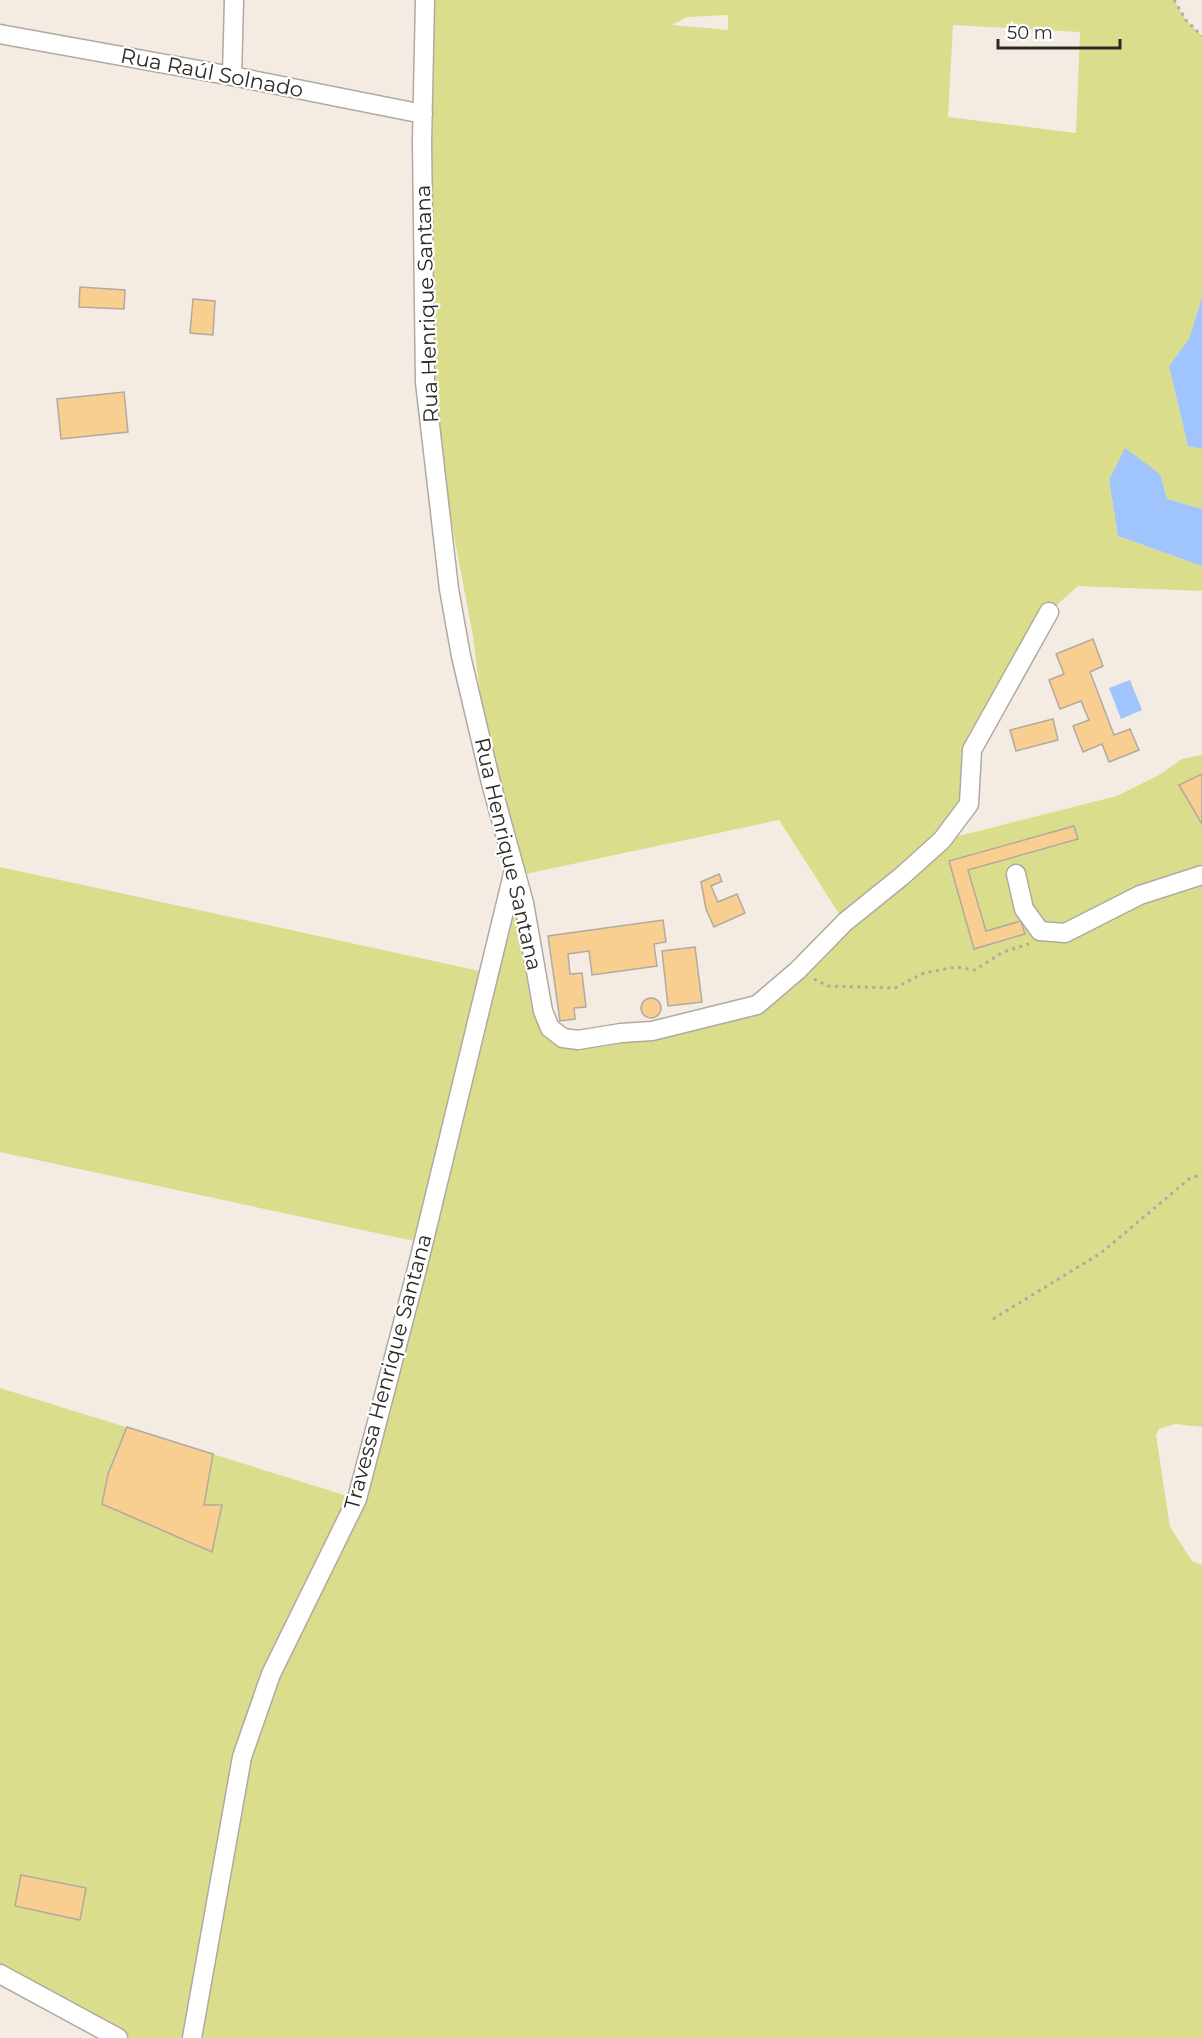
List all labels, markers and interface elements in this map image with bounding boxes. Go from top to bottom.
scale bar [998,12,1120,50]
text: 50 m [1007,22,1053,44]
street label: Rua Raúl Solnado [119,43,306,102]
street label: Rua Henrique Santana [410,185,443,423]
street label: Rua Henrique Santana [470,735,547,973]
street label: Travessa Henrique Santana [339,1231,436,1513]

